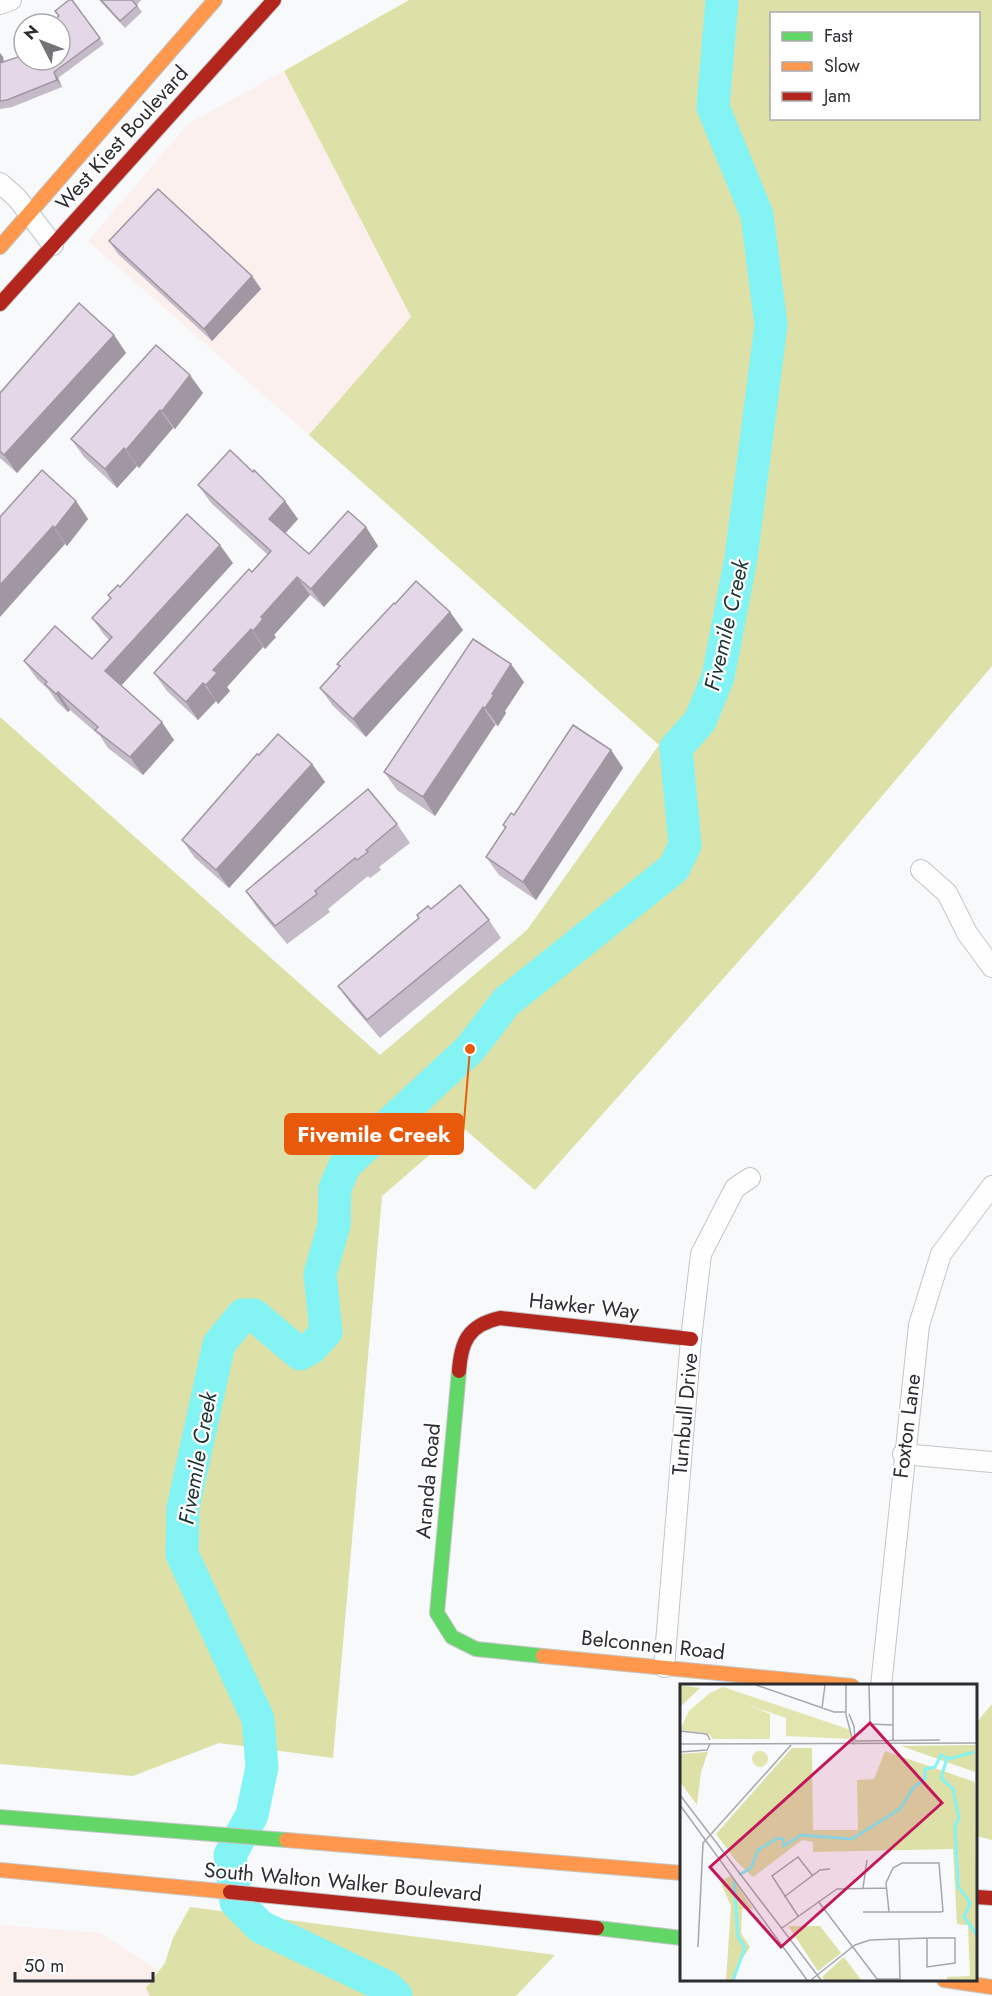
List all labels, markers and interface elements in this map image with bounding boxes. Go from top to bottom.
north arrow [12,12,72,72]
legend [770,12,980,120]
text: N [18,20,44,45]
text: Fast [824,23,853,49]
text: Slow [824,53,861,79]
street label: West Kiest Boulevard [49,59,195,217]
text: Jam [822,83,851,109]
water label: Fivemile Creek [695,555,757,694]
callout: Fivemile Creek [285,1114,463,1154]
text: Fivemile Creek [297,1118,451,1150]
street label: Hawker Way [528,1285,641,1327]
street label: Turnbull Drive [665,1351,705,1477]
street label: Foxton Lane [886,1372,928,1480]
water label: Fivemile Creek [170,1388,225,1527]
street label: Aranda Road [408,1422,448,1540]
street label: Belconnen Road [580,1623,726,1667]
inset map [680,1684,977,1981]
street label: South Walton Walker Boulevard [203,1855,483,1909]
scale bar [15,1945,153,1983]
text: 50 m [24,1953,64,1979]

